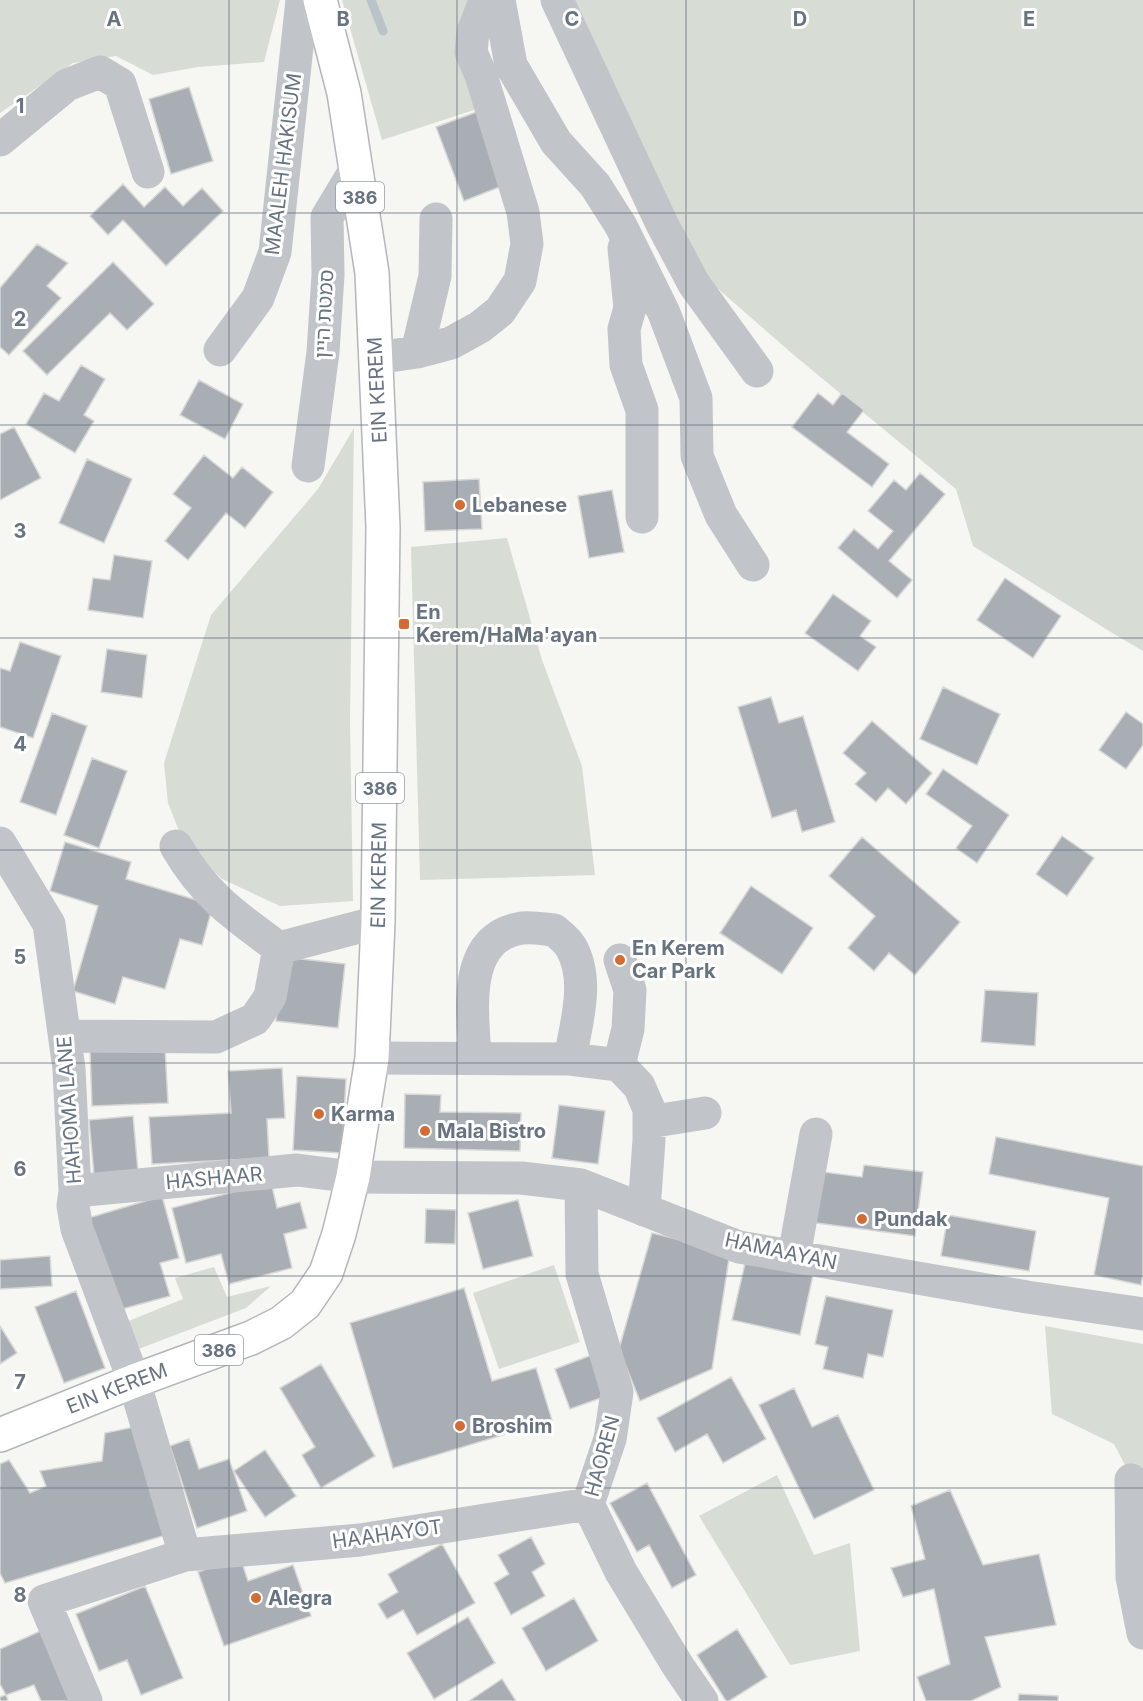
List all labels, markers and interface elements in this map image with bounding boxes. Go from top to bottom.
text: A [107,7,122,31]
text: B [336,7,350,31]
text: C [565,7,579,31]
text: D [793,7,807,31]
text: E [1023,7,1035,31]
street label: MAALEH HAKISUM [260,72,306,256]
text: 1 [16,94,24,118]
road number: 386 [336,182,384,212]
street label: סמטת היין [310,269,338,359]
text: 2 [14,307,26,331]
street label: EIN KEREM [362,336,392,444]
place label: Lebanese [472,493,567,517]
marker: Lebanese [453,498,467,512]
text: 3 [14,519,26,543]
place label: En Kerem/HaMa'ayan [416,600,597,647]
marker: En Kerem/HaMa'ayan [397,617,411,631]
text: 4 [13,732,27,756]
road number: 386 [356,773,404,803]
street label: EIN KEREM [366,822,391,929]
place label: En Kerem Car Park [632,936,725,983]
text: 5 [14,945,26,969]
marker: En Kerem Car Park [613,953,627,967]
street label: HAHOMA LANE [52,1035,86,1185]
place label: Karma [331,1102,395,1126]
marker: Karma [312,1107,326,1121]
place label: Mala Bistro [437,1119,546,1143]
marker: Mala Bistro [418,1124,432,1138]
text: 6 [14,1157,27,1181]
street label: HASHAAR [165,1162,264,1194]
place label: Pundak [874,1207,948,1231]
marker: Pundak [855,1212,869,1226]
street label: HAMAAYAN [723,1227,839,1275]
road number: 386 [195,1335,243,1365]
street label: EIN KEREM [63,1358,171,1419]
text: 7 [14,1370,26,1394]
street label: HAOREN [580,1413,624,1499]
place label: Broshim [472,1414,552,1438]
marker: Broshim [453,1419,467,1433]
street label: HAAHAYOT [331,1514,443,1554]
text: 8 [13,1583,27,1607]
place label: Alegra [268,1586,332,1610]
marker: Alegra [249,1591,263,1605]

